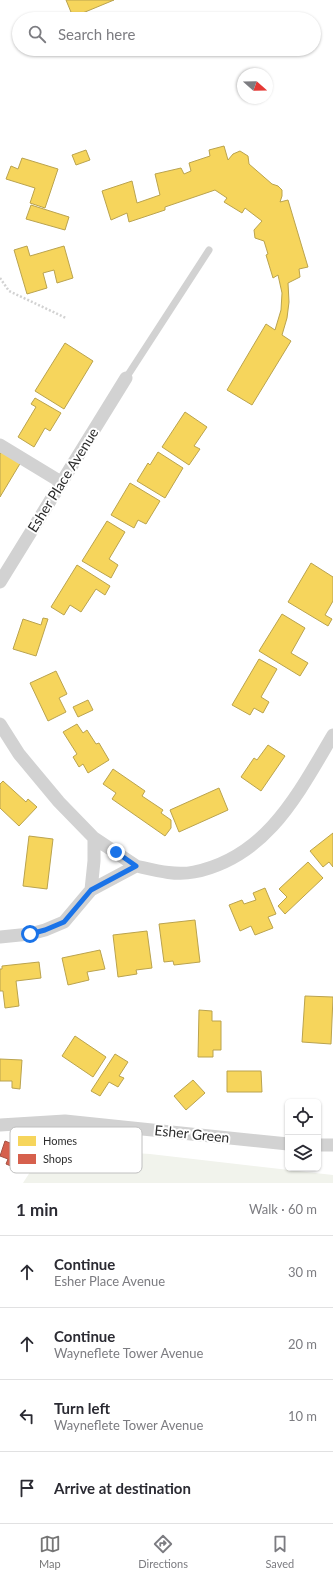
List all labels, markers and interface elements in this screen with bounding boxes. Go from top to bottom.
search box [12,12,321,56]
icon: search [26,23,48,45]
text: Search here [58,25,135,43]
north arrow [237,68,273,104]
street label: Esher Place Avenue [24,424,101,535]
route end [107,843,125,861]
route start [21,925,39,943]
map controls [285,1099,321,1171]
button: locate [285,1099,321,1135]
street label: Esher Green [154,1121,230,1146]
legend [10,1127,142,1173]
text: Homes [43,1134,77,1147]
button: layers [285,1135,321,1171]
text: Shops [43,1152,72,1165]
text: 1 min [16,1199,58,1220]
text: Walk · 60 m [249,1201,317,1217]
text: Continue [54,1255,115,1273]
icon: ahead [16,1261,38,1283]
text: 30 m [288,1264,317,1280]
text: Esher Place Avenue [54,1273,165,1289]
text: Continue [54,1327,115,1345]
icon: ahead [16,1333,38,1355]
text: 20 m [288,1336,317,1352]
text: Wayneflete Tower Avenue [54,1345,203,1361]
text: Turn left [54,1399,110,1417]
icon: left [16,1405,38,1427]
text: 10 m [288,1408,317,1424]
text: Wayneflete Tower Avenue [54,1417,203,1433]
icon: arrive [16,1477,38,1499]
text: Arrive at destination [54,1479,191,1497]
tab: Map [39,1533,61,1570]
tab: Directions [138,1533,188,1570]
tab: Saved [265,1533,294,1570]

